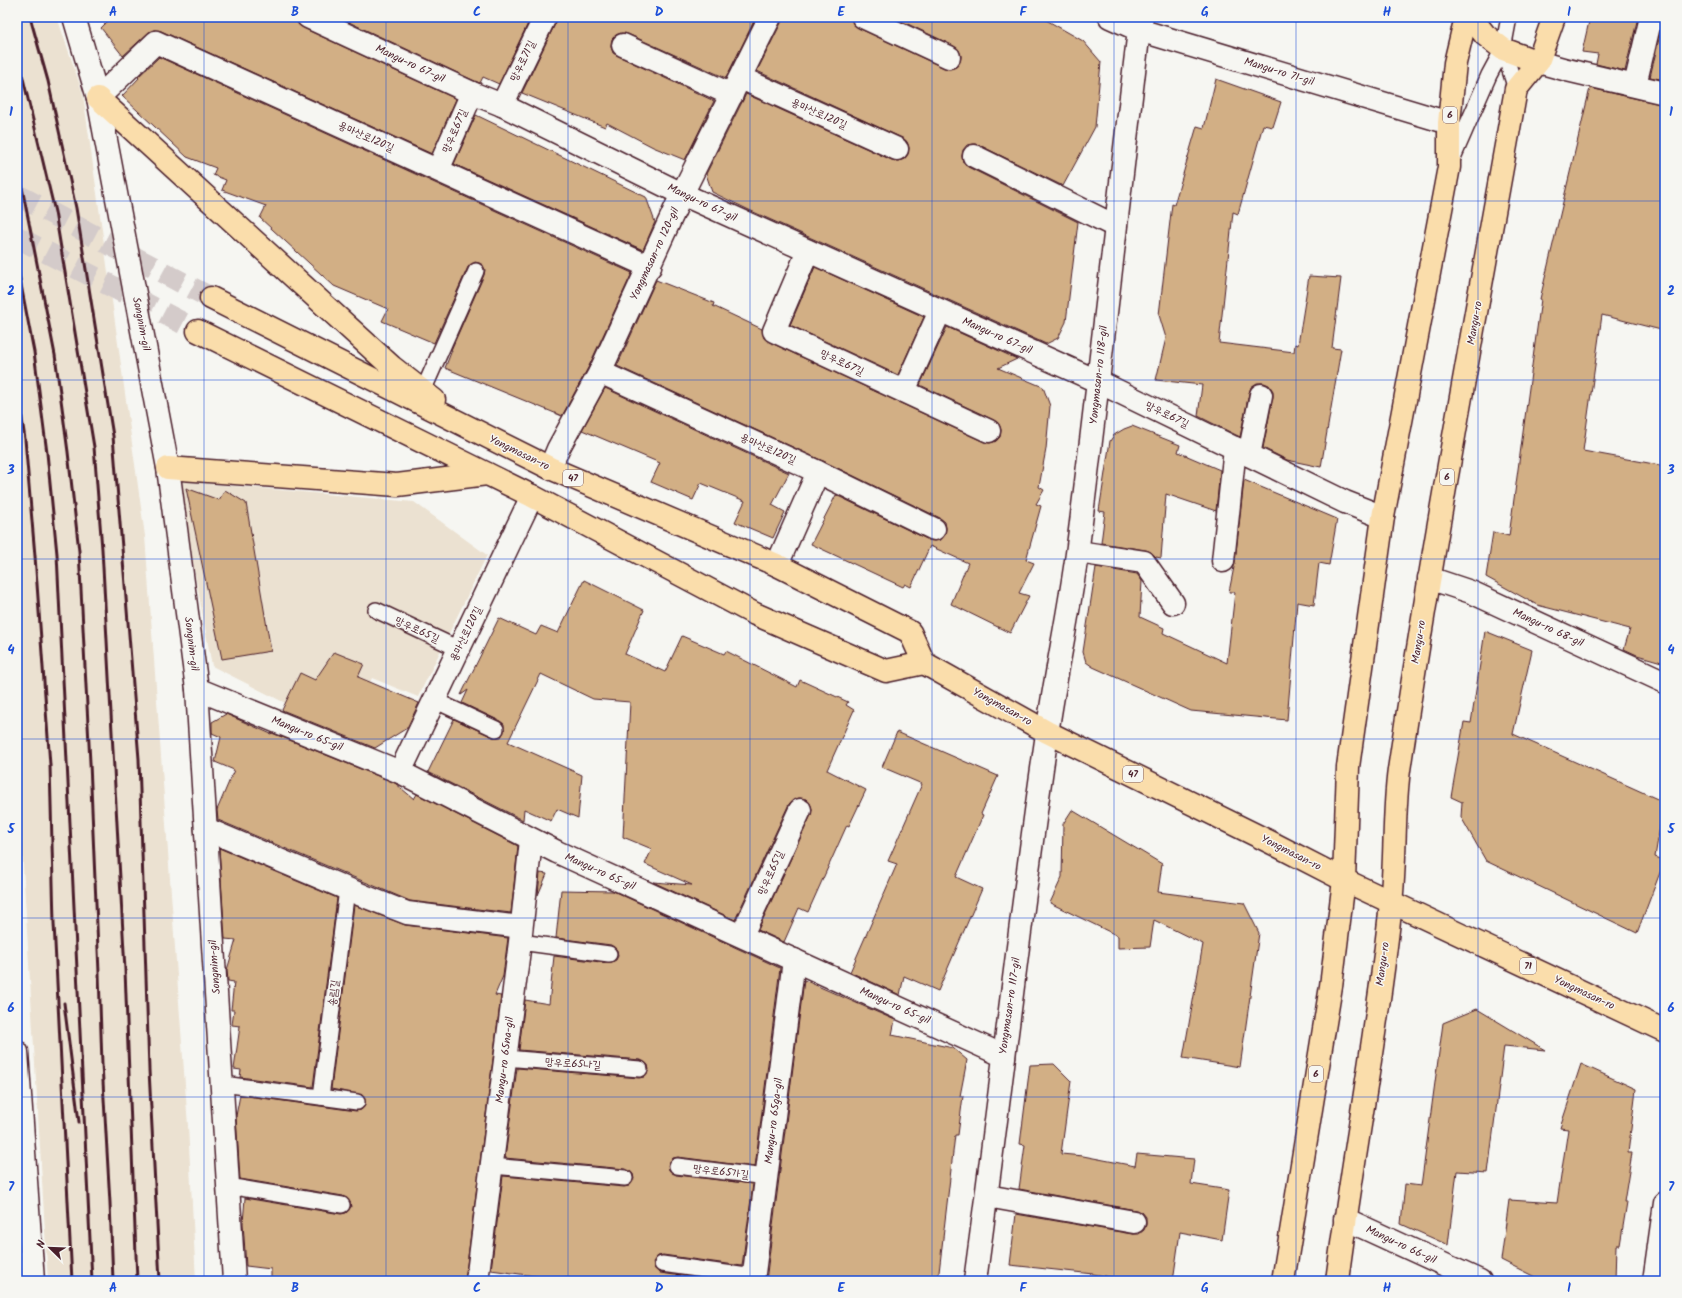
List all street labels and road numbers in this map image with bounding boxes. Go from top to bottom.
street label: 망우로71길 [505,37,541,85]
street label: Mangu-ro 67-gil [372,40,448,88]
street label: Mangu-ro 71-gil [1242,53,1317,91]
street label: 용마산로120길 [788,94,850,134]
street label: 망우로67길 [437,106,473,156]
road number: 6 [1443,107,1457,123]
street label: 용마산로120길 [335,117,397,157]
street label: Mangu-ro 67-gil [664,179,740,227]
street label: Yongmasan-ro 120-gil [625,204,685,304]
street label: Songnim-gil [127,295,155,353]
street label: Mangu-ro [1462,300,1488,346]
street label: Mangu-ro 67-gil [959,313,1035,360]
street label: Yongmasan-ro 118-gil [1085,324,1113,425]
street label: 망우로67길 [817,345,867,381]
street label: 망우로67길 [1142,397,1192,433]
street label: 용마산로120길 [737,429,799,469]
street label: Yongmasan-ro [486,431,552,475]
road number: 6 [1440,469,1454,485]
road number: 47 [563,470,583,486]
street label: 용마산로120길 [445,603,487,665]
street label: Mangu-ro 68-gil [1509,604,1587,652]
street label: 망우로65길 [392,612,442,648]
street label: Songnim-gil [179,616,203,673]
street label: Mangu-ro [1407,619,1431,665]
street label: Yongmasan-ro [969,683,1035,731]
street label: Mangu-ro 65-gil [268,711,346,757]
road number: 47 [1123,766,1143,782]
street label: Yongmasan-ro [1258,830,1324,876]
street label: Mangu-ro 65-gil [562,848,639,896]
street label: 망우로65길 [753,848,789,898]
street label: Songnim-gil [204,939,226,995]
street label: Mangu-ro [1371,941,1395,987]
street label: Yongmasan-ro 117-gil [994,956,1026,1056]
road number: 71 [1520,958,1536,974]
street label: Yongmasan-ro [1550,971,1618,1015]
street label: 송림길 [323,979,345,1007]
street label: Mangu-ro 65-gil [857,982,934,1030]
street label: Mangu-ro 65na-gil [491,1015,519,1104]
street label: 망우로65나길 [544,1053,602,1075]
road number: 6 [1309,1066,1323,1082]
street label: Mangu-ro 65ga-gil [760,1077,788,1165]
street label: 망우로65가길 [692,1160,750,1184]
street label: Mangu-ro 66-gil [1363,1221,1440,1269]

